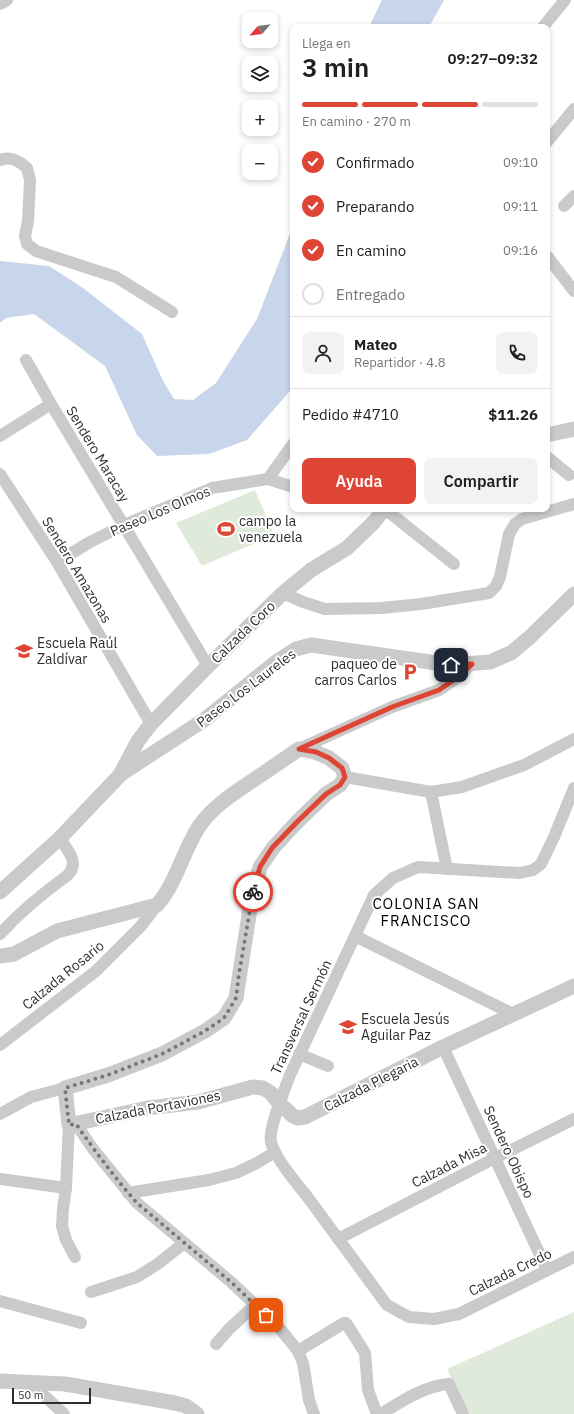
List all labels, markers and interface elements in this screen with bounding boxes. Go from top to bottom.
north arrow [242,12,278,48]
map controls [242,12,278,180]
text: Llega en [302,35,351,52]
text: 09:27–09:32 [448,49,538,68]
text: 3 min [302,50,369,84]
button: layers [242,56,278,92]
button: + [242,100,278,136]
text: En camino · 270 m [302,113,411,130]
button: − [242,144,278,180]
icon: check [302,151,324,173]
text: Confirmado [336,153,414,172]
text: 09:10 [503,154,538,171]
icon: check [302,195,324,217]
text: Preparando [336,197,414,216]
text: 09:11 [503,198,538,215]
icon: check [302,239,324,261]
text: En camino [336,241,406,260]
text: 09:16 [503,242,538,259]
text: Entregado [336,285,405,304]
button: person [302,332,344,374]
button: phone [496,332,538,374]
text: Mateo [354,335,397,354]
text: Repartidor · 4.8 [354,354,445,371]
street label: Sendero Maracay [62,403,134,505]
text: Pedido #4710 [302,405,399,424]
text: $11.26 [488,405,538,424]
button: Ayuda [302,458,416,504]
button: Compartir [424,458,538,504]
street label: Paseo Los Olmos [107,482,213,540]
place label: campo la venezuela [239,512,303,546]
street label: Sendero Amazonas [38,514,116,627]
sports icon: campo la venezuela [216,519,236,539]
street label: Calzada Coro [207,597,279,667]
place label: Escuela Raúl Zaldívar [37,634,117,668]
school or university icon: Escuela Raúl Zaldívar [14,641,34,661]
street label: Paseo Los Laureles [193,645,299,731]
pin [434,648,468,682]
icon: home [440,654,462,676]
place label: paqueo de carros Carlos [315,655,397,689]
parking icon: paqueo de carros Carlos [400,662,420,682]
courier [233,872,273,912]
icon: bike [242,881,264,903]
district label: COLONIA SAN FRANCISCO [372,894,480,930]
street label: Calzada Rosario [18,936,108,1014]
street label: Transversal Sermón [267,957,335,1077]
place label: Escuela Jesús Aguilar Paz [361,1010,450,1044]
school or university icon: Escuela Jesús Aguilar Paz [338,1017,358,1037]
street label: Calzada Plegaria [321,1052,422,1116]
street label: Calzada Portaviones [94,1086,222,1128]
street label: Sendero Obispo [480,1103,538,1201]
street label: Calzada Misa [408,1138,490,1192]
street label: Calzada Credo [465,1244,555,1300]
pin [249,1298,283,1332]
icon: bag [255,1304,277,1326]
scale bar [12,1386,91,1405]
text: 50 m [18,1388,43,1402]

